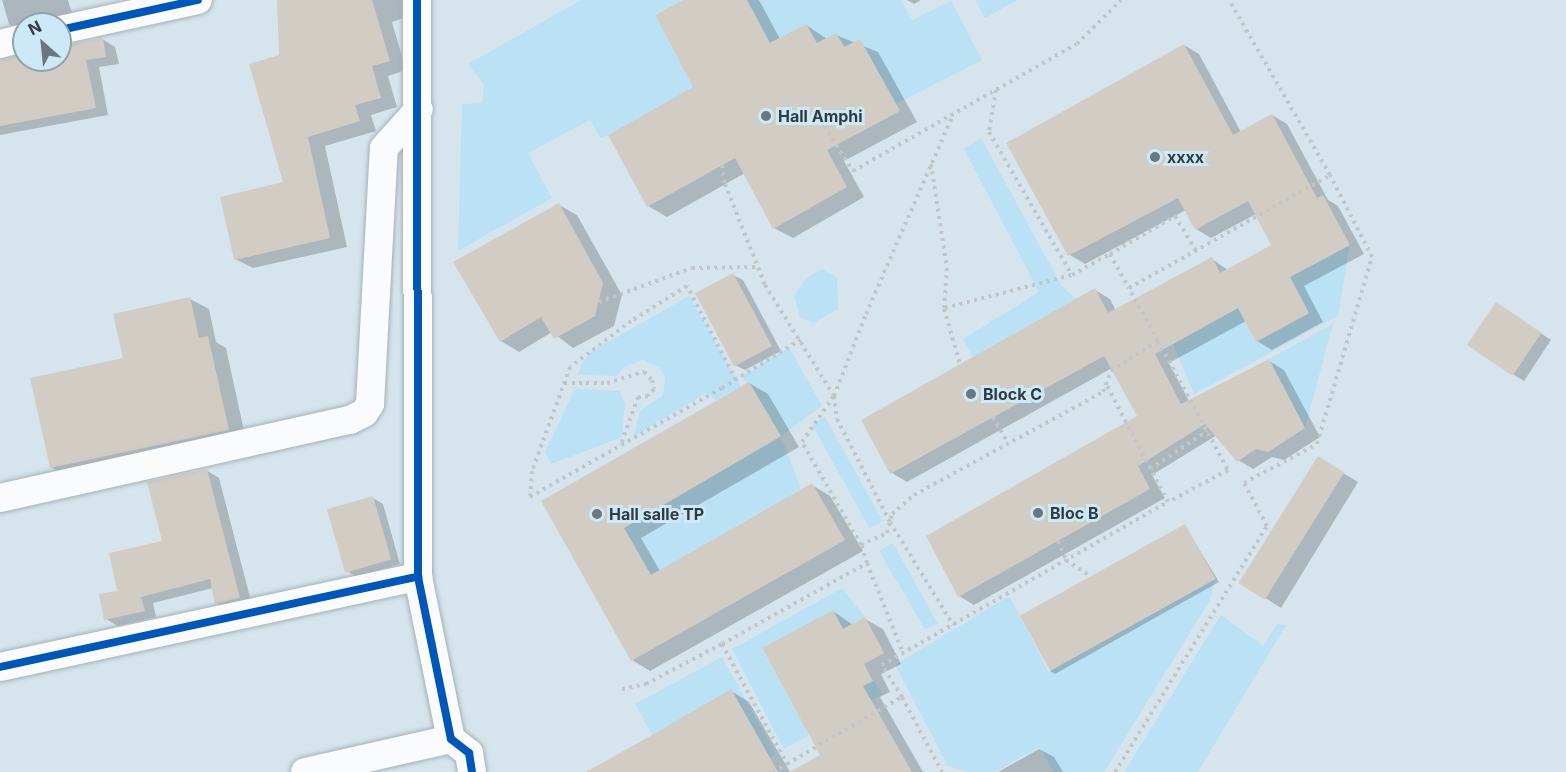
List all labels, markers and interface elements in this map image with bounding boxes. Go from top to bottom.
north arrow [12,12,72,72]
text: N [25,16,45,39]
place label: Hall Amphi [778,106,863,126]
marker: Hall Amphi [759,109,773,123]
place label: xxxx [1167,147,1204,167]
marker: xxxx [1148,150,1162,164]
place label: Block C [983,384,1042,404]
marker: Block C [964,387,978,401]
place label: Bloc B [1050,503,1099,523]
place label: Hall salle TP [609,504,704,524]
marker: Bloc B [1031,506,1045,520]
marker: Hall salle TP [590,507,604,521]

